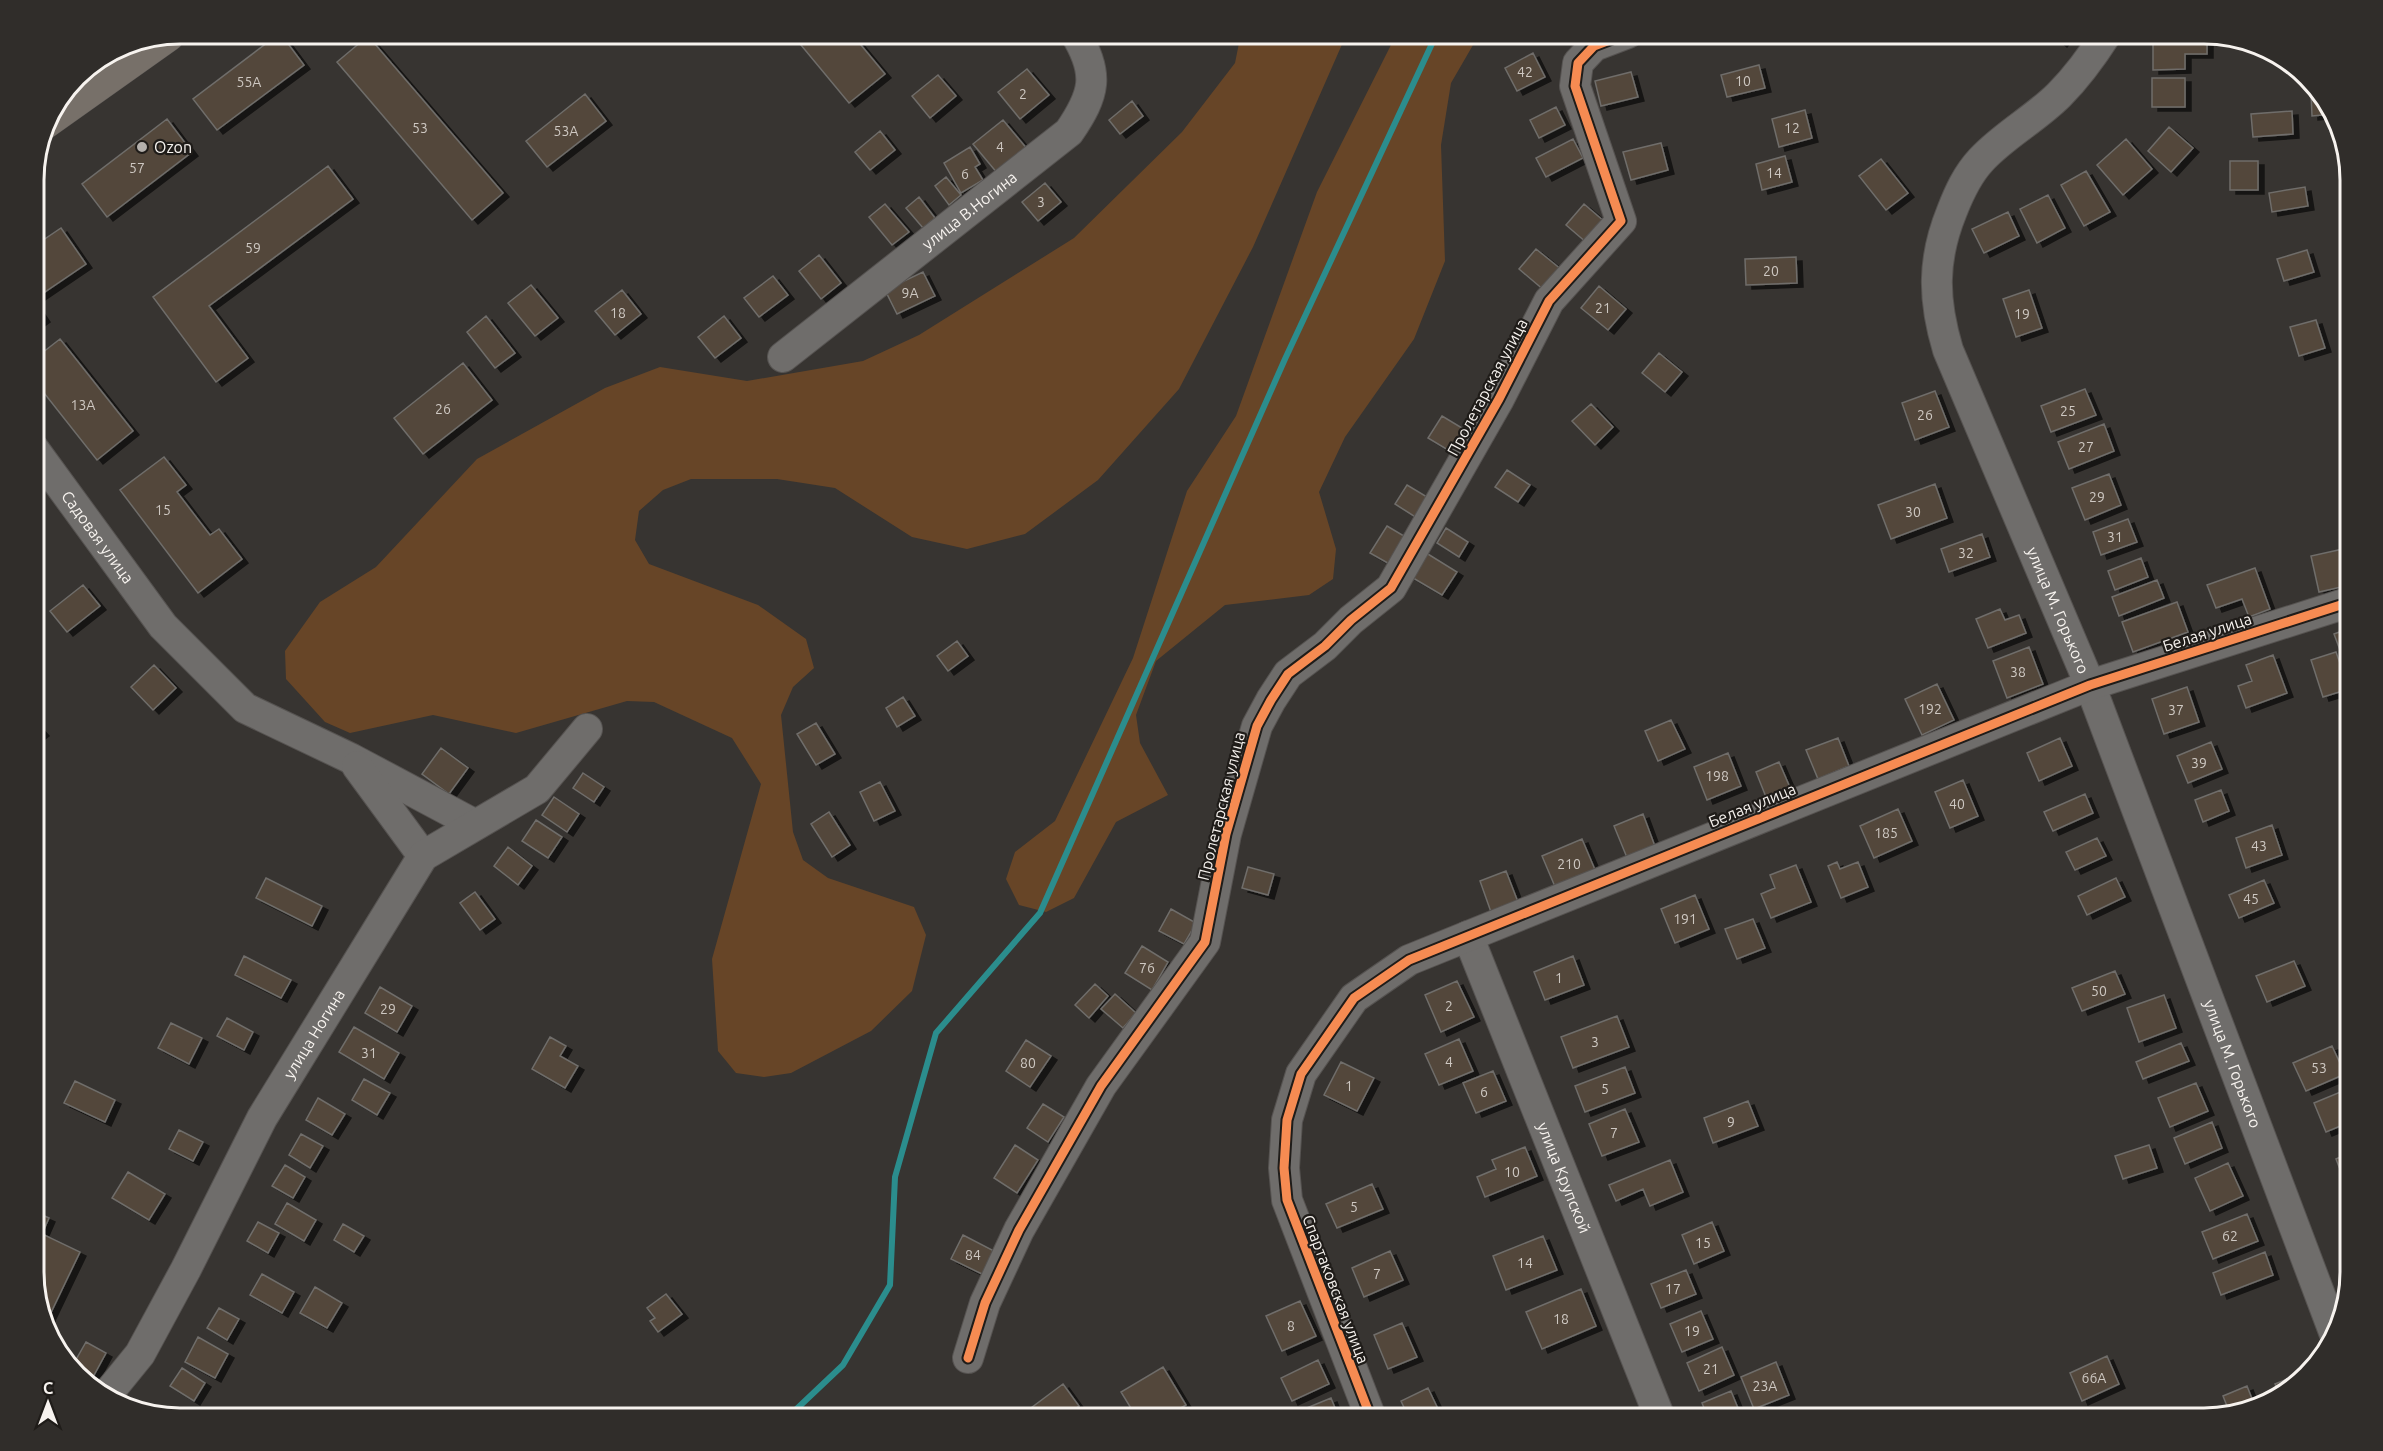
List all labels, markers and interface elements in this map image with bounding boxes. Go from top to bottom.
house number: 42 [1517,64,1533,80]
house number: 10 [1735,73,1751,89]
house number: 55А [237,74,261,90]
house number: 2 [1019,86,1027,102]
house number: 53 [412,120,428,136]
house number: 12 [1784,120,1800,136]
house number: 53А [554,123,578,139]
place label: Ozon [154,138,192,156]
house number: 4 [996,139,1004,155]
marker: Ozon [135,140,149,154]
house number: 57 [129,160,145,176]
house number: 14 [1766,165,1782,181]
house number: 6 [961,166,969,182]
street label: улица В.Ногина [918,168,1020,253]
house number: 3 [1037,194,1045,210]
house number: 59 [245,240,261,256]
house number: 20 [1763,263,1779,279]
house number: 9А [902,285,919,301]
house number: 21 [1595,300,1611,316]
house number: 18 [610,305,626,321]
house number: 19 [2014,306,2030,322]
street label: Пролетарская улица [1443,315,1531,459]
house number: 13А [71,397,95,413]
house number: 26 [435,401,451,417]
house number: 25 [2060,403,2076,419]
house number: 26 [1917,407,1933,423]
house number: 27 [2078,439,2094,455]
street label: Садовая улица [58,487,138,587]
house number: 29 [2089,489,2105,505]
house number: 15 [155,502,171,518]
house number: 30 [1905,504,1921,520]
house number: 31 [2107,529,2123,545]
street label: улица М. Горького [2024,544,2093,676]
house number: 32 [1958,545,1974,561]
street label: Белая улица [2160,609,2254,655]
house number: 38 [2010,664,2026,680]
house number: 192 [1918,701,1942,717]
house number: 37 [2168,702,2184,718]
street label: Пролетарская улица [1194,730,1248,882]
house number: 39 [2191,755,2207,771]
house number: 198 [1705,768,1729,784]
street label: Белая улица [1706,779,1798,831]
house number: 40 [1949,796,1965,812]
house number: 185 [1874,825,1898,841]
house number: 43 [2251,838,2267,854]
house number: 210 [1557,856,1581,872]
house number: 45 [2243,891,2259,907]
house number: 191 [1673,911,1697,927]
house number: 76 [1139,960,1155,976]
house number: 1 [1555,970,1563,986]
house number: 50 [2091,983,2107,999]
street label: улица Ногина [279,986,348,1082]
street label: улица М. Горького [2200,997,2265,1130]
house number: 2 [1445,998,1453,1014]
house number: 29 [380,1001,396,1017]
house number: 3 [1591,1034,1599,1050]
house number: 31 [361,1045,377,1061]
house number: 4 [1445,1054,1453,1070]
house number: 80 [1020,1055,1036,1071]
house number: 53 [2311,1060,2327,1076]
house number: 1 [1345,1078,1353,1094]
house number: 5 [1601,1081,1609,1097]
house number: 6 [1480,1084,1488,1100]
house number: 9 [1727,1114,1735,1130]
street label: улица Крупской [1534,1120,1594,1236]
house number: 7 [1610,1125,1618,1141]
house number: 10 [1504,1164,1520,1180]
house number: 5 [1350,1199,1358,1215]
street label: Спартаковская улица [1299,1212,1373,1366]
house number: 62 [2222,1228,2238,1244]
house number: 15 [1695,1235,1711,1251]
house number: 84 [965,1247,981,1263]
house number: 14 [1517,1255,1533,1271]
house number: 7 [1373,1266,1381,1282]
house number: 17 [1665,1281,1681,1297]
house number: 18 [1553,1311,1569,1327]
house number: 8 [1287,1318,1295,1334]
house number: 19 [1684,1323,1700,1339]
house number: 21 [1703,1361,1719,1377]
house number: 66А [2082,1370,2106,1386]
north arrow [18,1373,78,1433]
house number: 23А [1753,1378,1777,1394]
text: С [43,1379,53,1397]

